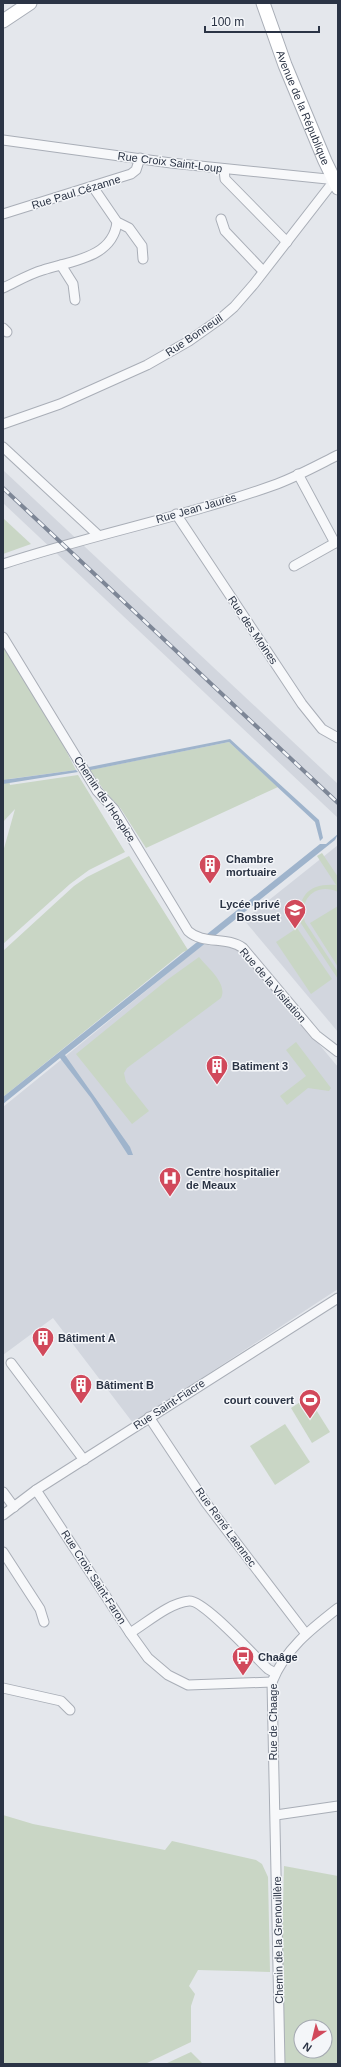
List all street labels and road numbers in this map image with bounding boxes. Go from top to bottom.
street label: Avenue de la République [274,49,332,167]
street label: Rue Croix Saint-Loup [117,150,223,174]
street label: Rue Paul Cézanne [30,173,122,211]
street label: Rue Bonneuil [163,312,225,358]
street label: Rue Jean Jaurès [154,491,238,525]
street label: Rue des Moines [226,594,280,667]
street label: Chemin de l'Hospice [72,754,138,844]
street label: Rue de la Visitation [237,945,309,1025]
street label: Rue Saint-Fiacre [131,1376,207,1432]
street label: Rue René Laennec [193,1485,259,1569]
street label: Rue Croix Saint-Faron [59,1528,129,1626]
street label: Rue de Chaage [267,1683,279,1761]
street label: Chemin de la Grenouillère [271,1876,285,2004]

